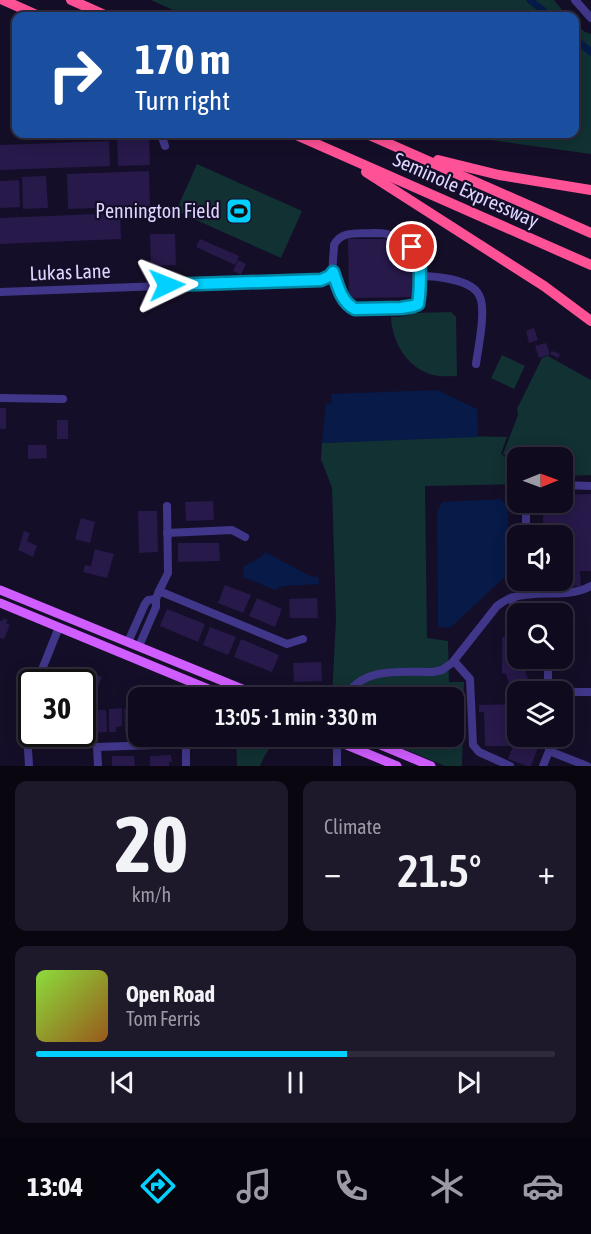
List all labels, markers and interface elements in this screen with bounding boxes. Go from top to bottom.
text: 170 m [135,35,230,83]
icon: right [36,36,114,114]
text: Turn right [135,85,230,116]
street label: Seminole Expressway [390,147,543,232]
sports icon: Pennington Field [224,196,254,226]
place label: Pennington Field [95,199,220,222]
pin [386,221,437,272]
icon: arrive [395,230,428,263]
position arrow [135,253,199,317]
street label: Lukas Lane [29,259,111,284]
north arrow [507,447,573,513]
map controls [507,447,573,747]
button: sound [507,525,573,591]
button: search [507,603,573,669]
speed limit sign: 30 [18,669,96,747]
button: layers [507,681,573,747]
text: 13:05 · 1 min · 330 m [215,704,377,730]
text: 20 [115,799,188,889]
text: Climate [324,815,381,838]
text: 21.5° [398,845,481,897]
text: − [324,853,341,891]
text: + [538,853,555,891]
text: km/h [132,883,171,906]
text: Open Road [126,981,215,1007]
text: Tom Ferris [126,1007,200,1030]
icon: previous [106,1066,139,1099]
icon: pause [279,1066,312,1099]
icon: next [452,1066,485,1099]
icon: directions [137,1165,179,1207]
icon: music [233,1165,275,1207]
icon: phone [330,1165,372,1207]
icon: climate [426,1165,468,1207]
icon: car [522,1165,564,1207]
text: 13:04 [27,1171,83,1202]

